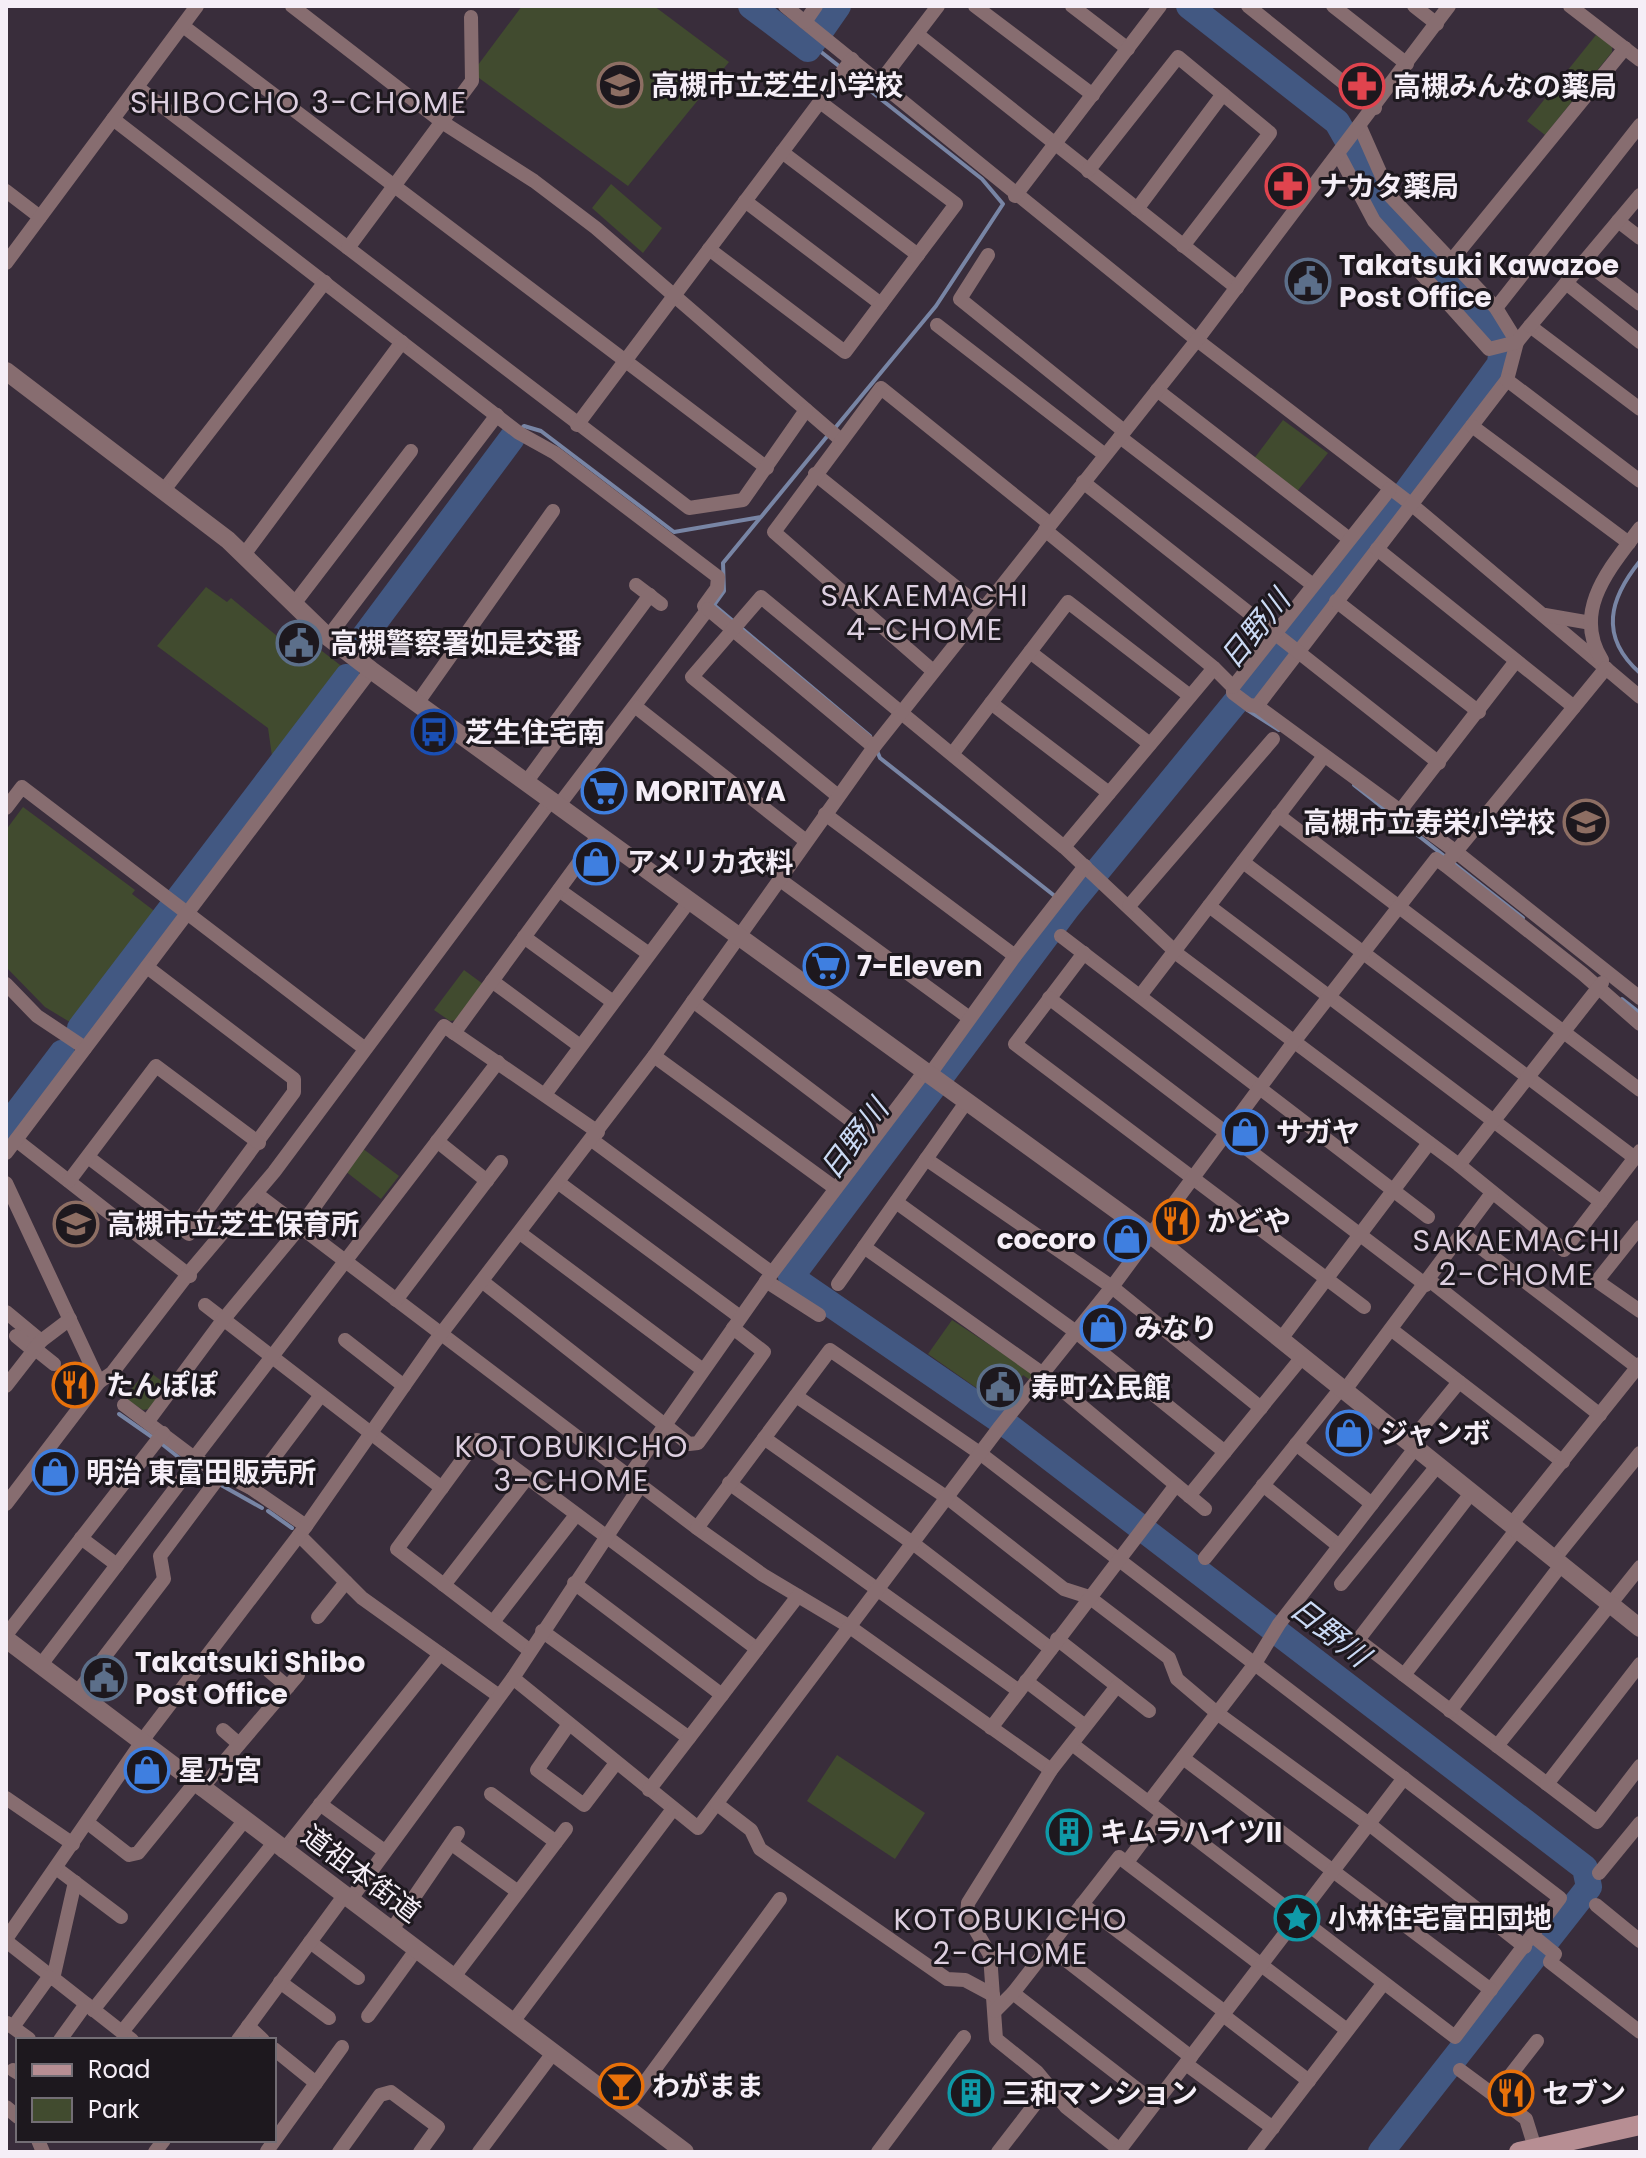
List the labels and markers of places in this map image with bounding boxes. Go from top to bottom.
school or university icon: 高槻市立芝生小学校 [596,61,644,109]
pharmacy icon: 高槻みんなの薬局 [1338,62,1386,110]
place label: 高槻市立芝生小学校 [651,66,903,105]
place label: 高槻みんなの薬局 [1393,67,1617,106]
pharmacy icon: ナカタ薬局 [1264,162,1312,210]
place label: ナカタ薬局 [1319,167,1459,206]
place label: Takatsuki Kawazoe Post Office [1339,246,1619,317]
public building icon: Takatsuki Kawazoe Post Office [1284,257,1332,305]
public building icon: 高槻警察署如是交番 [275,619,323,667]
place label: 高槻警察署如是交番 [330,624,582,663]
bus stop icon: 芝生住宅南 [410,708,458,756]
place label: 芝生住宅南 [465,713,605,752]
supermarket icon: MORITAYA [580,767,628,815]
place label: MORITAYA [635,772,786,811]
school or university icon: 高槻市立寿栄小学校 [1562,798,1610,846]
place label: 高槻市立寿栄小学校 [1303,803,1555,842]
shop icon: アメリカ衣料 [572,838,620,886]
place label: アメリカ衣料 [627,843,794,882]
supermarket icon: 7-Eleven [802,942,850,990]
place label: 7-Eleven [857,947,983,986]
shop icon: サガヤ [1221,1108,1269,1156]
place label: サガヤ [1276,1113,1360,1152]
restaurant icon: かどや [1152,1197,1200,1245]
school or university icon: 高槻市立芝生保育所 [52,1200,100,1248]
place label: かどや [1207,1202,1291,1241]
place label: 高槻市立芝生保育所 [107,1205,359,1244]
shop icon: cocoro [1103,1215,1151,1263]
place label: cocoro [997,1220,1096,1259]
shop icon: みなり [1079,1304,1127,1352]
place label: みなり [1134,1309,1218,1348]
restaurant icon: たんぽぽ [51,1361,99,1409]
public building icon: 寿町公民館 [976,1363,1024,1411]
place label: たんぽぽ [106,1366,218,1405]
place label: 寿町公民館 [1031,1368,1171,1407]
shop icon: ジャンボ [1325,1409,1373,1457]
place label: ジャンボ [1380,1414,1491,1453]
shop icon: 明治 東富田販売所 [31,1448,79,1496]
place label: 明治 東富田販売所 [86,1453,316,1492]
place label: Takatsuki Shibo Post Office [135,1643,366,1714]
public building icon: Takatsuki Shibo Post Office [80,1654,128,1702]
shop icon: 星乃宮 [123,1746,171,1794]
place label: 星乃宮 [178,1751,262,1790]
building icon: キムラハイツII [1045,1808,1093,1856]
place label: キムラハイツII [1100,1813,1282,1852]
place icon: 小林住宅富田団地 [1273,1894,1321,1942]
place label: 小林住宅富田団地 [1328,1899,1552,1938]
bar icon: わがまま [597,2062,645,2110]
place label: わがまま [652,2067,764,2106]
building icon: 三和マンション [947,2069,995,2117]
restaurant icon: セブン [1487,2069,1535,2117]
place label: 三和マンション [1002,2074,1198,2113]
place label: セブン [1542,2074,1626,2113]

